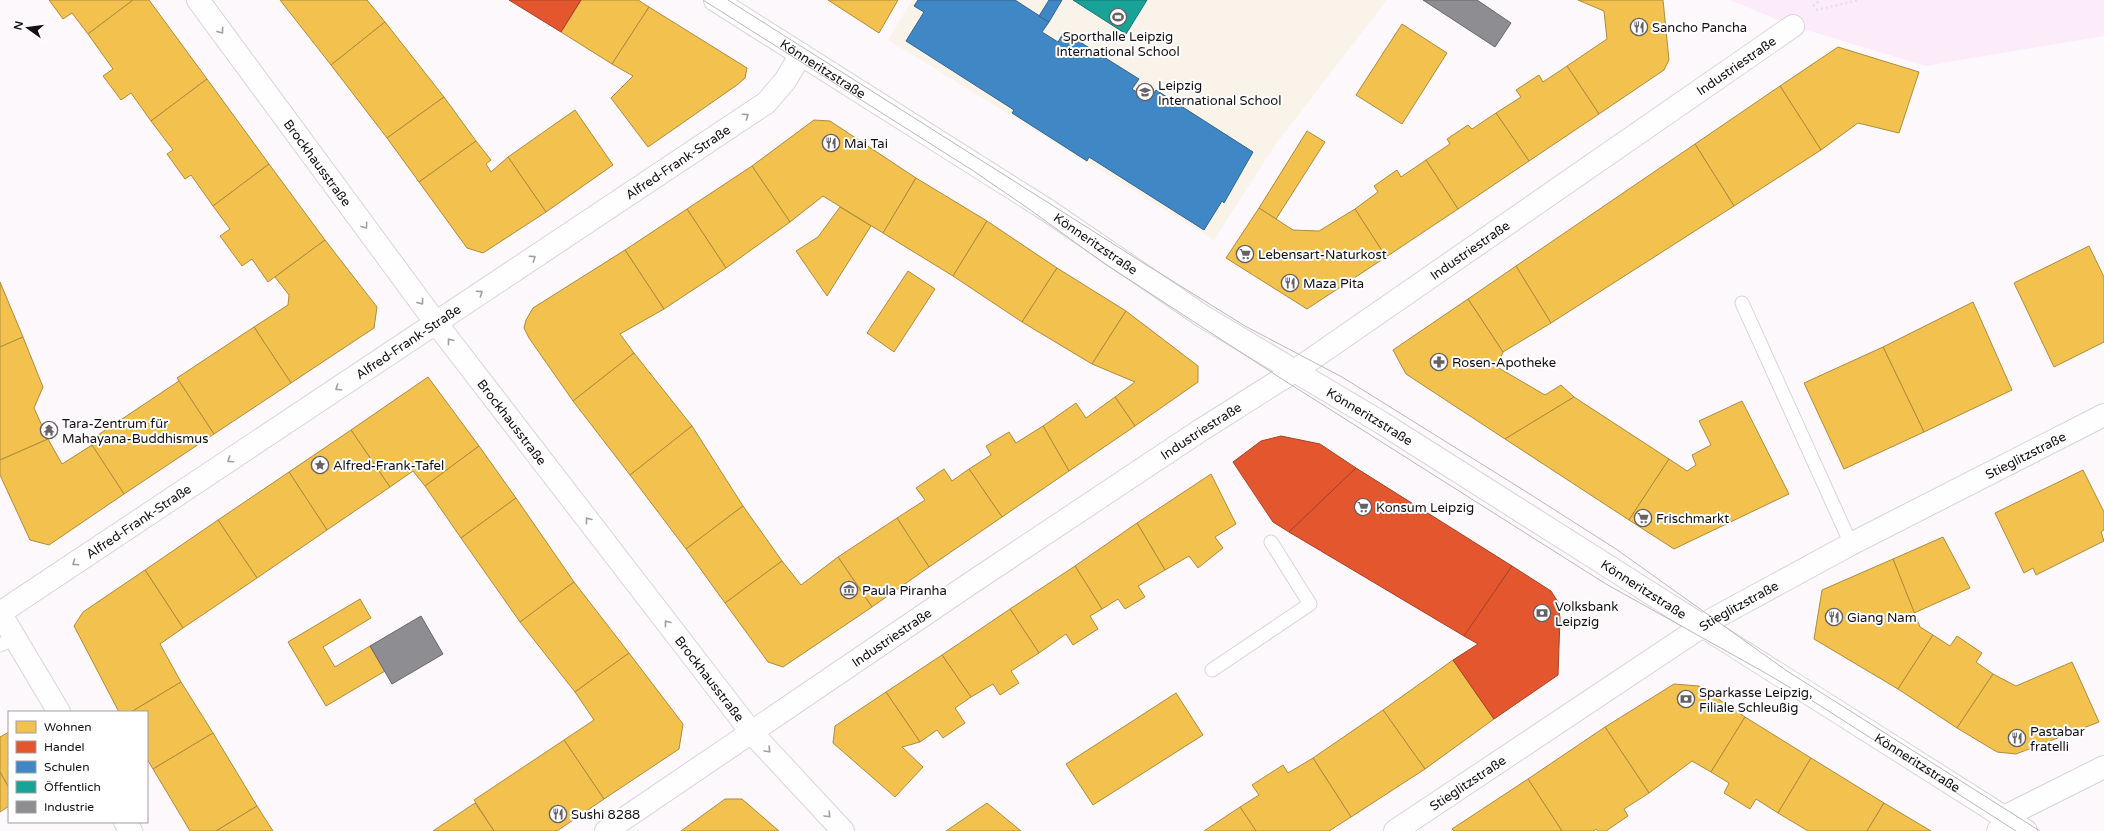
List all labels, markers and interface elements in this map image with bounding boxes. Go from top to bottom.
sports icon: Sporthalle Leipzig International School [1108,7,1128,27]
north arrow [8,8,48,48]
restaurant icon: Sancho Pancha [1629,17,1649,37]
text: N [11,20,26,32]
place label: Sancho Pancha [1652,20,1747,36]
one-way arrow [216,27,223,34]
place label: Sporthalle Leipzig International School [1056,29,1180,60]
street label: Industriestraße [1694,33,1779,99]
street label: Könneritzstraße [777,36,868,102]
place label: Leipzig International School [1158,78,1281,109]
school or university icon: Leipzig International School [1135,82,1155,102]
one-way arrow [742,113,749,121]
street label: Brockhausstraße [280,117,354,210]
street label: Alfred-Frank-Straße [623,122,734,203]
restaurant icon: Mai Tai [821,133,841,153]
place label: Mai Tai [844,136,888,152]
street label: Könneritzstraße [1050,210,1140,278]
street label: Industriestraße [1427,218,1513,284]
one-way arrow [360,222,368,229]
supermarket icon: Lebensart-Naturkost [1235,244,1255,264]
place label: Lebensart-Naturkost [1258,247,1387,263]
one-way arrow [529,255,536,263]
restaurant icon: Maza Pita [1280,273,1300,293]
place label: Maza Pita [1303,276,1364,292]
one-way arrow [476,290,483,298]
one-way arrow [416,298,423,305]
street label: Alfred-Frank-Straße [353,302,464,383]
one-way arrow [447,338,455,345]
pharmacy icon: Rosen-Apotheke [1429,352,1449,372]
place label: Rosen-Apotheke [1452,355,1556,371]
street label: Brockhausstraße [473,376,549,468]
one-way arrow [335,383,342,391]
street label: Könneritzstraße [1323,385,1415,449]
street label: Industriestraße [1158,399,1245,464]
place label: Tara-Zentrum für Mahayana-Buddhismus [62,416,208,447]
temple icon: Tara-Zentrum für Mahayana-Buddhismus [39,420,59,440]
street label: Stieglitzstraße [1983,429,2069,483]
one-way arrow [227,455,234,463]
place icon: Alfred-Frank-Tafel [310,455,330,475]
place label: Alfred-Frank-Tafel [333,458,444,474]
street label: Alfred-Frank-Straße [83,481,194,563]
supermarket icon: Konsum Leipzig [1353,497,1373,517]
place label: Konsum Leipzig [1376,500,1474,516]
supermarket icon: Frischmarkt [1633,508,1653,528]
place label: Frischmarkt [1656,511,1729,527]
one-way arrow [585,517,592,524]
street label: Könneritzstraße [1598,557,1689,623]
one-way arrow [72,558,79,566]
street label: Stieglitzstraße [1696,578,1781,635]
museum icon: Paula Piranha [839,580,859,600]
place label: Paula Piranha [862,583,947,599]
place label: Volksbank Leipzig [1555,599,1618,630]
bank icon: Volksbank Leipzig [1532,603,1552,623]
street label: Industriestraße [849,605,935,671]
restaurant icon: Giang Nam [1824,607,1844,627]
place label: Giang Nam [1847,610,1917,626]
one-way arrow [665,620,672,627]
street label: Brockhausstraße [671,633,747,725]
place label: Sparkasse Leipzig, Filiale Schleußig [1699,685,1812,716]
bank icon: Sparkasse Leipzig, Filiale Schleußig [1676,689,1696,709]
legend [8,711,148,823]
text: Wohnen [44,720,92,734]
place label: Pastabar fratelli [2030,724,2085,755]
restaurant icon: Pastabar fratelli [2007,728,2027,748]
street label: Könneritzstraße [1871,730,1963,796]
text: Handel [44,740,84,754]
one-way arrow [763,745,771,753]
street label: Stieglitzstraße [1427,752,1509,815]
text: Schulen [44,760,89,774]
text: Öffentlich [44,780,101,794]
text: Industrie [44,800,94,814]
restaurant icon: Sushi 8288 [548,804,568,824]
place label: Sushi 8288 [571,807,640,823]
one-way arrow [824,810,831,818]

